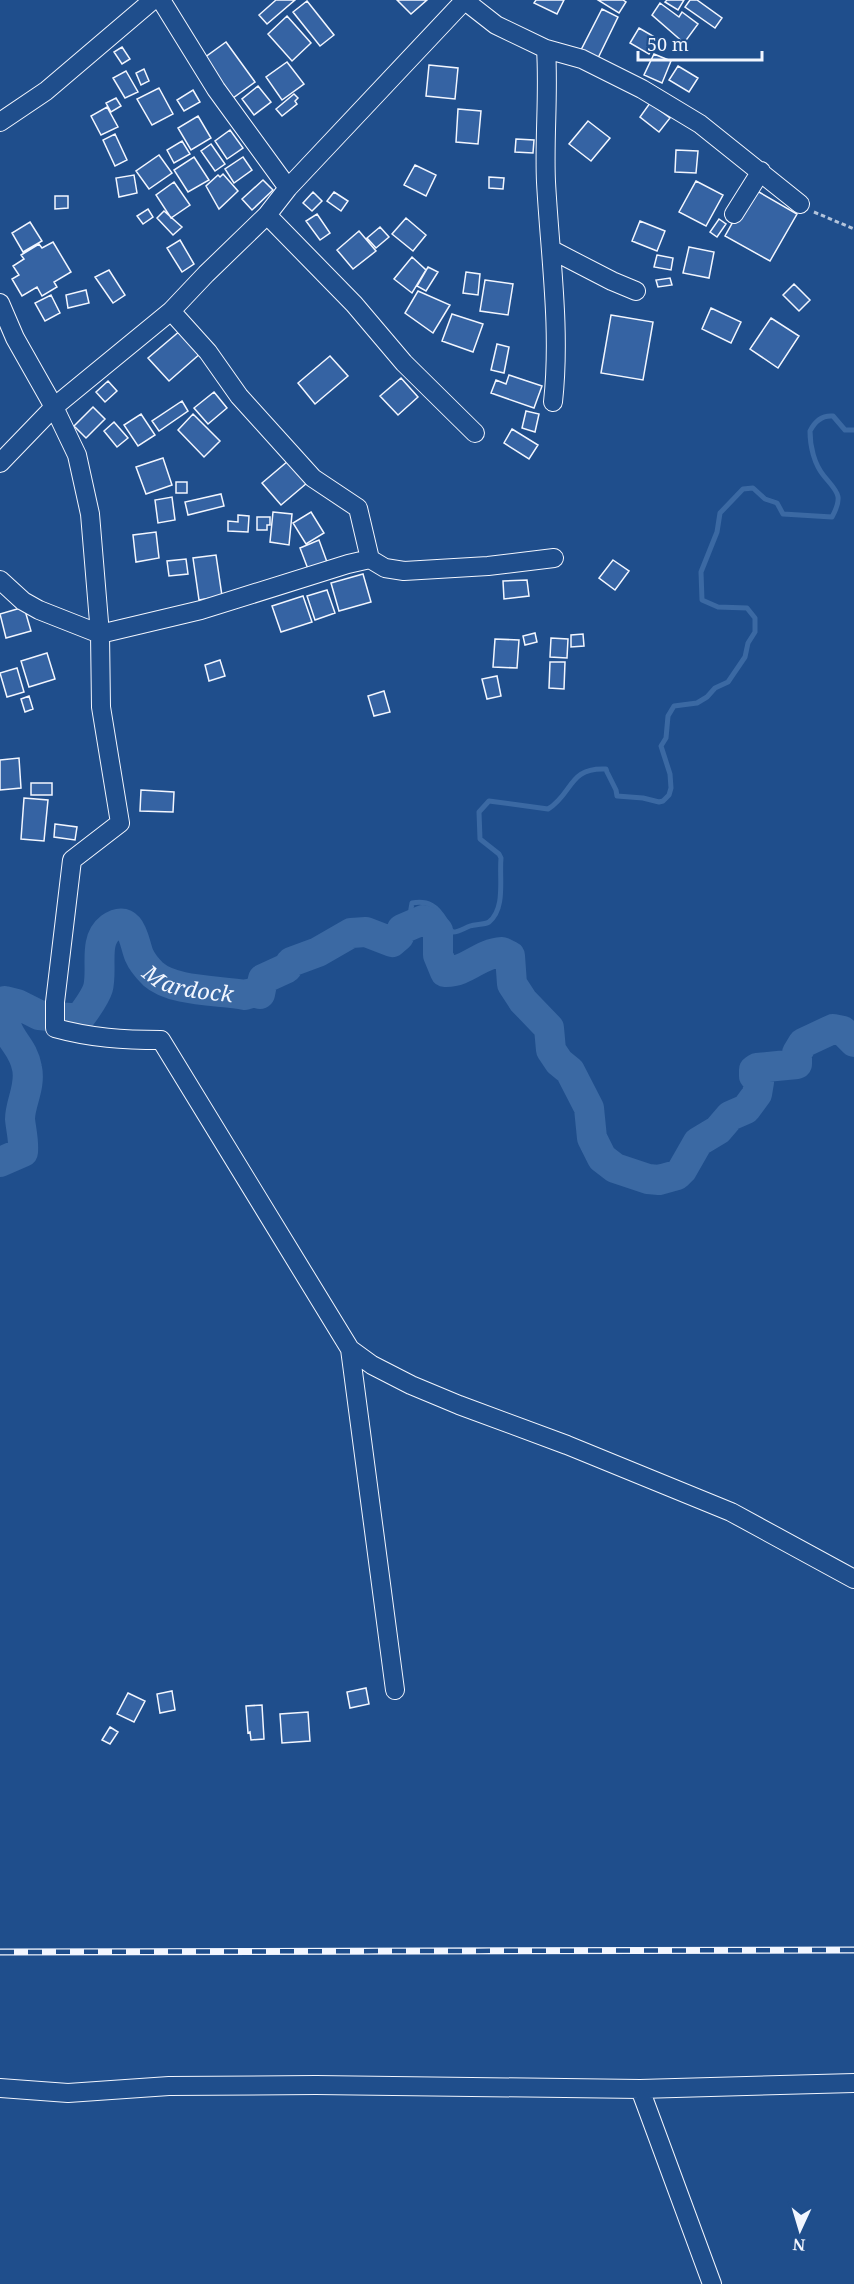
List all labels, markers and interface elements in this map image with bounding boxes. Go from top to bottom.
scale bar [638,24,762,62]
text: 50 m [647,32,689,56]
water label: Mardock [136,956,236,1008]
north arrow [770,2200,830,2260]
text: N [792,2234,806,2256]

